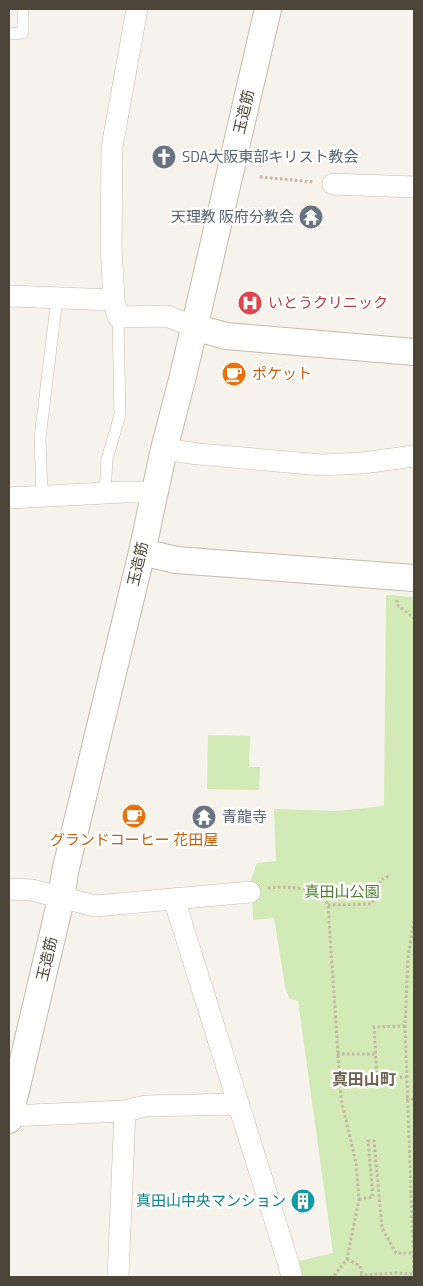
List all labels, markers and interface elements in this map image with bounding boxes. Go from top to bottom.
street label: 玉造筋 [227,87,260,136]
church icon: SDA大阪東部キリスト教会 [151,144,177,170]
place label: SDA大阪東部キリスト教会 [182,145,359,168]
temple icon: 天理教 阪府分教会 [298,204,324,230]
place label: 天理教 阪府分教会 [171,205,294,228]
hospital icon: いとうクリニック [237,290,263,316]
place label: いとうクリニック [268,291,388,314]
cafe icon: ポケット [221,361,247,387]
place label: ポケット [252,362,312,385]
street label: 玉造筋 [121,539,154,588]
cafe icon: グランドコーヒー 花田屋 [121,803,147,829]
temple icon: 青龍寺 [191,804,217,830]
place label: 青龍寺 [222,805,267,828]
place label: グランドコーヒー 花田屋 [50,828,218,851]
park label: 真田山公園 [304,880,380,903]
street label: 玉造筋 [30,934,63,983]
district label: 真田山町 [332,1067,396,1091]
building icon: 真田山中央マンション [290,1188,316,1214]
place label: 真田山中央マンション [136,1189,286,1212]

